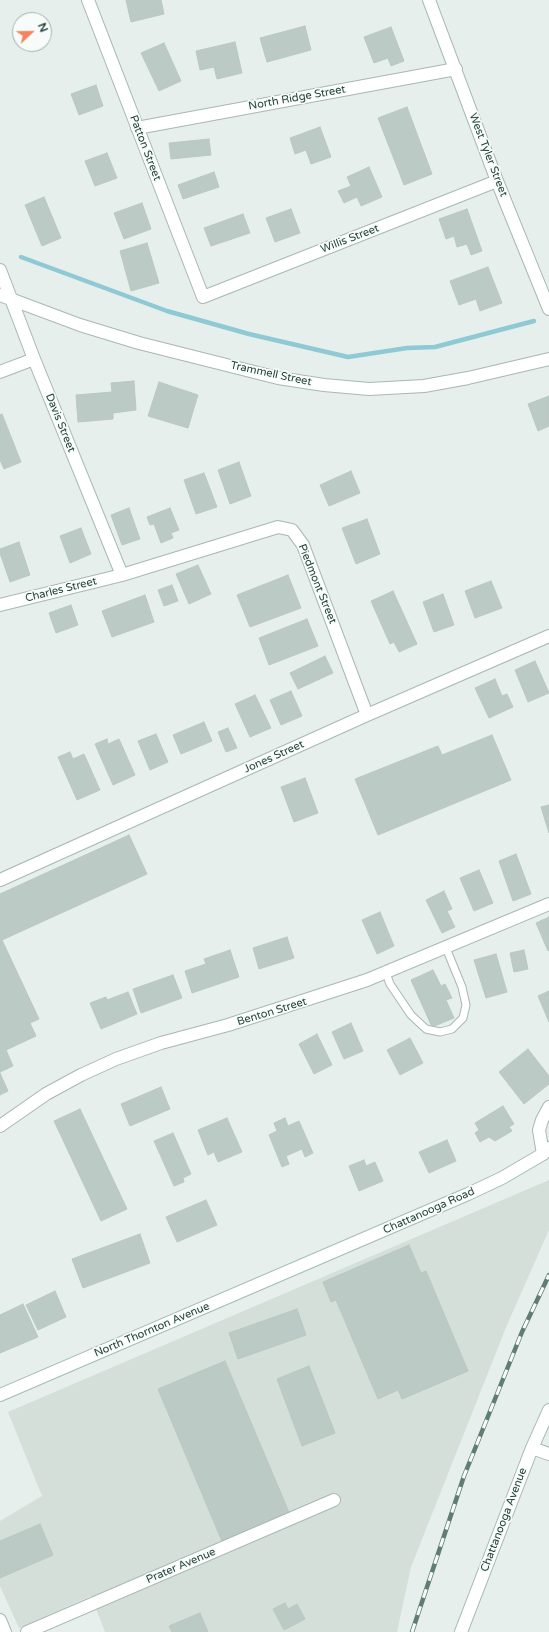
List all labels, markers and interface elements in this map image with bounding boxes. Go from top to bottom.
north arrow [12,12,52,52]
text: N [35,21,50,34]
street label: North Ridge Street [247,83,347,113]
street label: West Tyler Street [466,111,510,199]
street label: Patton Street [126,113,164,183]
street label: Willis Street [319,222,381,256]
street label: Trammell Street [229,359,313,389]
street label: Davis Street [42,392,78,454]
street label: Piedmont Street [295,542,339,626]
street label: Charles Street [24,575,98,605]
street label: Jones Street [242,738,306,776]
street label: Benton Street [236,995,308,1029]
street label: Chattanooga Road [381,1185,477,1237]
street label: North Thornton Avenue [92,1300,212,1360]
street label: Chattanooga Avenue [478,1466,530,1574]
street label: Prater Avenue [144,1545,218,1587]

